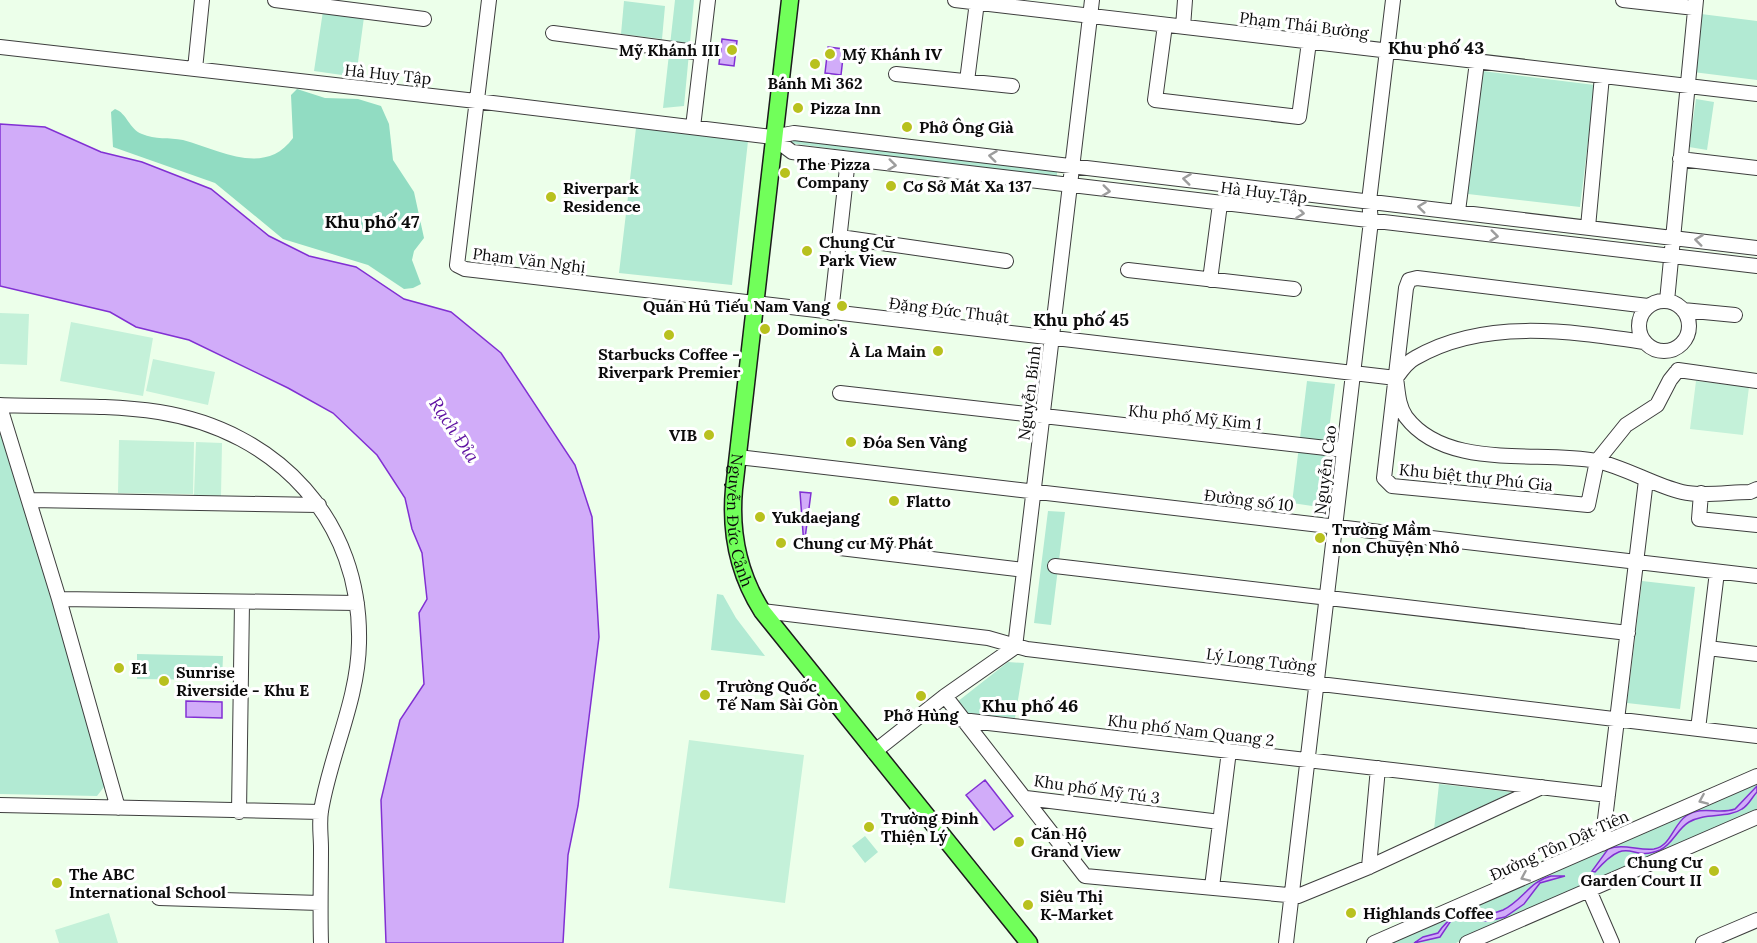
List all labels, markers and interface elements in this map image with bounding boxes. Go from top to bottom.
street label: Phạm Thái Bường [1238,7,1371,43]
district label: Khu phố 43 [1388,36,1484,59]
place label: Mỹ Khánh III [619,40,720,60]
marker: Mỹ Khánh III [725,43,739,57]
place label: Mỹ Khánh IV [842,44,943,64]
marker: Mỹ Khánh IV [823,47,837,61]
marker: Bánh Mì 362 [808,57,822,71]
street label: Hà Huy Tập [344,59,432,89]
place label: Bánh Mì 362 [768,73,862,93]
place label: Pizza Inn [810,98,881,118]
marker: Pizza Inn [791,101,805,115]
place label: Phở Ông Già [919,117,1014,137]
marker: Phở Ông Già [900,120,914,134]
one-way arrow [988,150,998,163]
place label: The Pizza Company [797,154,871,192]
one-way arrow [887,158,897,170]
marker: The Pizza Company [778,166,792,180]
one-way arrow [1182,173,1191,186]
place label: Cơ Sở Mát Xa 137 [903,176,1032,196]
street label: Hà Huy Tập [1220,177,1308,207]
place label: Riverpark Residence [563,178,641,216]
marker: Cơ Sở Mát Xa 137 [884,179,898,193]
one-way arrow [1102,184,1111,196]
marker: Riverpark Residence [544,190,558,204]
one-way arrow [1417,201,1427,214]
one-way arrow [1295,206,1305,219]
district label: Khu phố 47 [325,210,420,233]
one-way arrow [1489,229,1498,241]
place label: Chung Cư Park View [819,232,896,270]
one-way arrow [1694,235,1704,247]
street label: Phạm Văn Nghị [471,243,587,277]
marker: Chung Cư Park View [800,244,814,258]
street label: Đặng Đức Thuật [888,293,1011,327]
place label: Quán Hủ Tiếu Nam Vang [643,296,831,316]
marker: Quán Hủ Tiếu Nam Vang [835,299,849,313]
district label: Khu phố 45 [1033,308,1129,331]
place label: Domino's [777,319,848,339]
marker: Domino's [758,322,772,336]
marker: Starbucks Coffee - Riverpark Premier [662,328,676,342]
place label: À La Main [850,341,926,361]
place label: Starbucks Coffee - Riverpark Premier [598,344,741,382]
marker: À La Main [931,344,945,358]
street label: Nguyễn Bính [1013,344,1045,441]
water label: Rạch Đỉa [424,393,485,467]
street label: Khu phố Mỹ Kim 1 [1127,400,1263,434]
street label: Nguyễn Cao [1310,424,1340,516]
place label: VIB [669,425,697,445]
marker: VIB [702,428,716,442]
place label: Đóa Sen Vàng [863,432,968,452]
marker: Đóa Sen Vàng [844,435,858,449]
street label: Nguyễn Đức Cảnh [723,453,758,590]
street label: Khu biệt thự Phú Gia [1398,459,1554,495]
street label: Đường số 10 [1203,485,1295,515]
place label: Flatto [906,491,951,511]
marker: Flatto [887,494,901,508]
place label: Yukdaejang [772,507,861,527]
marker: Yukdaejang [753,510,767,524]
place label: Trường Mầm non Chuyện Nhỏ [1332,519,1460,557]
marker: Trường Mầm non Chuyện Nhỏ [1313,531,1327,545]
place label: Chung cư Mỹ Phát [793,533,933,553]
marker: Chung cư Mỹ Phát [774,536,788,550]
street label: Lý Long Tường [1205,643,1318,677]
place label: E1 [131,658,147,678]
marker: E1 [112,661,126,675]
place label: Sunrise Riverside - Khu E [176,662,309,700]
marker: Sunrise Riverside - Khu E [157,674,171,688]
place label: Trường Quốc Tế Nam Sài Gòn [717,676,838,714]
marker: Trường Quốc Tế Nam Sài Gòn [698,688,712,702]
marker: Phở Hùng [914,689,928,703]
district label: Khu phố 46 [982,694,1078,717]
place label: Phở Hùng [884,705,960,725]
street label: Khu phố Nam Quang 2 [1107,710,1275,750]
street label: Khu phố Mỹ Tú 3 [1033,770,1161,808]
one-way arrow [1699,793,1710,805]
street label: Đường Tôn Dật Tiên [1486,805,1632,885]
place label: Trường Đinh Thiện Lý [881,808,979,846]
marker: Trường Đinh Thiện Lý [862,820,876,834]
place label: Căn Hộ Grand View [1031,823,1121,861]
marker: Căn Hộ Grand View [1012,835,1026,849]
place label: Chung Cư Garden Court II [1581,852,1703,890]
place label: The ABC International School [69,864,226,902]
marker: Chung Cư Garden Court II [1707,864,1721,878]
one-way arrow [1520,870,1531,882]
marker: The ABC International School [50,876,64,890]
place label: Siêu Thị K-Market [1040,886,1114,924]
marker: Siêu Thị K-Market [1021,898,1035,912]
place label: Highlands Coffee [1363,903,1494,923]
marker: Highlands Coffee [1344,906,1358,920]

